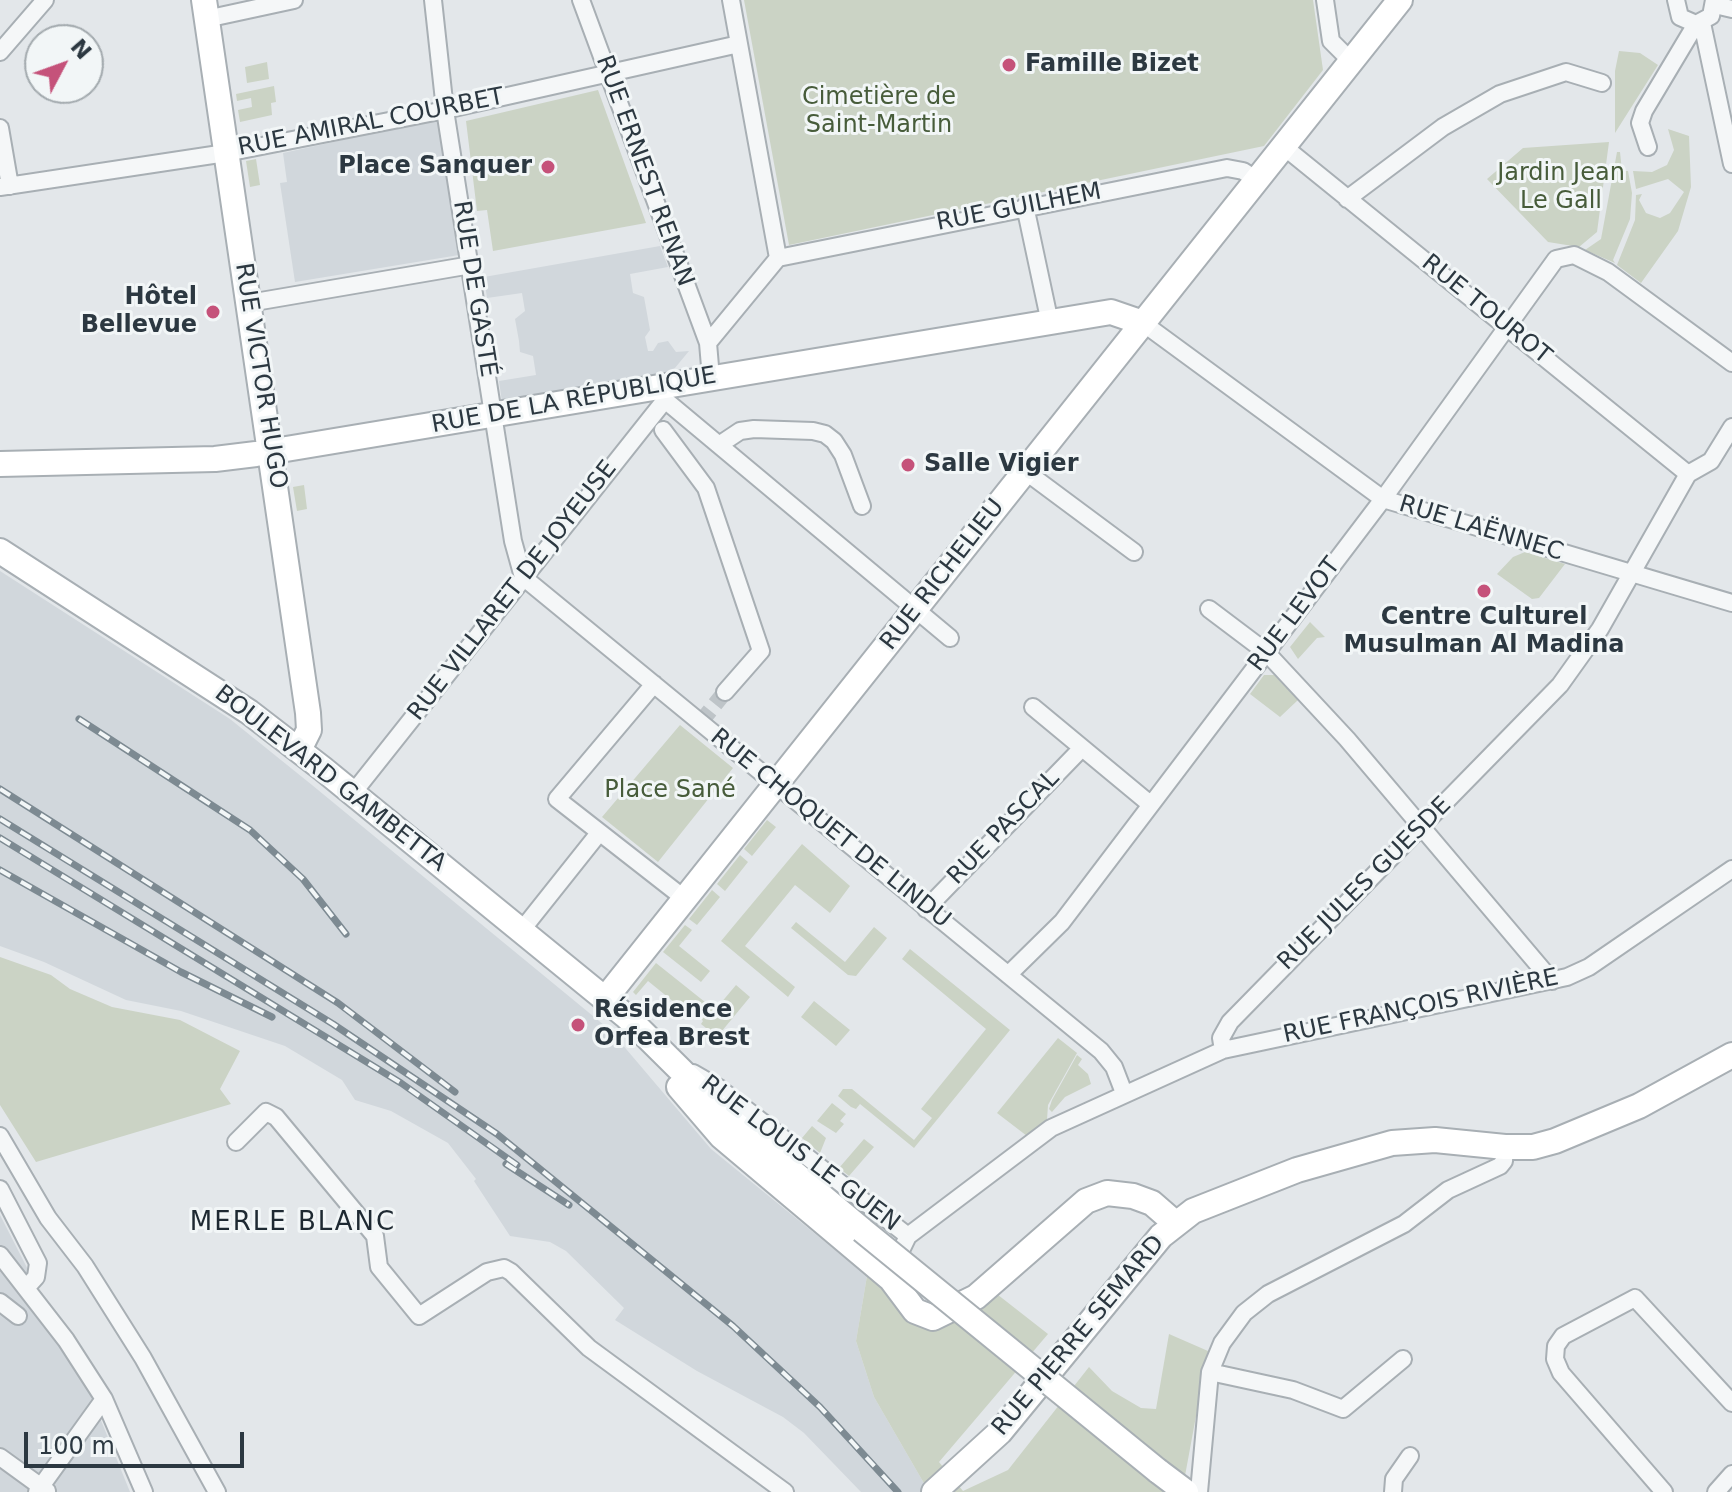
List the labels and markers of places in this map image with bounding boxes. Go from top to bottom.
place label: Famille Bizet [1025,51,1199,79]
marker: Famille Bizet [1000,56,1018,74]
place label: Place Sanquer [338,153,532,181]
marker: Place Sanquer [539,158,557,176]
place label: Hôtel Bellevue [81,284,197,340]
marker: Hôtel Bellevue [204,303,222,321]
place label: Salle Vigier [924,451,1078,479]
marker: Salle Vigier [899,456,917,474]
marker: Centre Culturel Musulman Al Madina [1475,582,1493,600]
place label: Centre Culturel Musulman Al Madina [1343,604,1625,660]
place label: Résidence Orfea Brest [594,997,750,1053]
marker: Résidence Orfea Brest [569,1016,587,1034]

